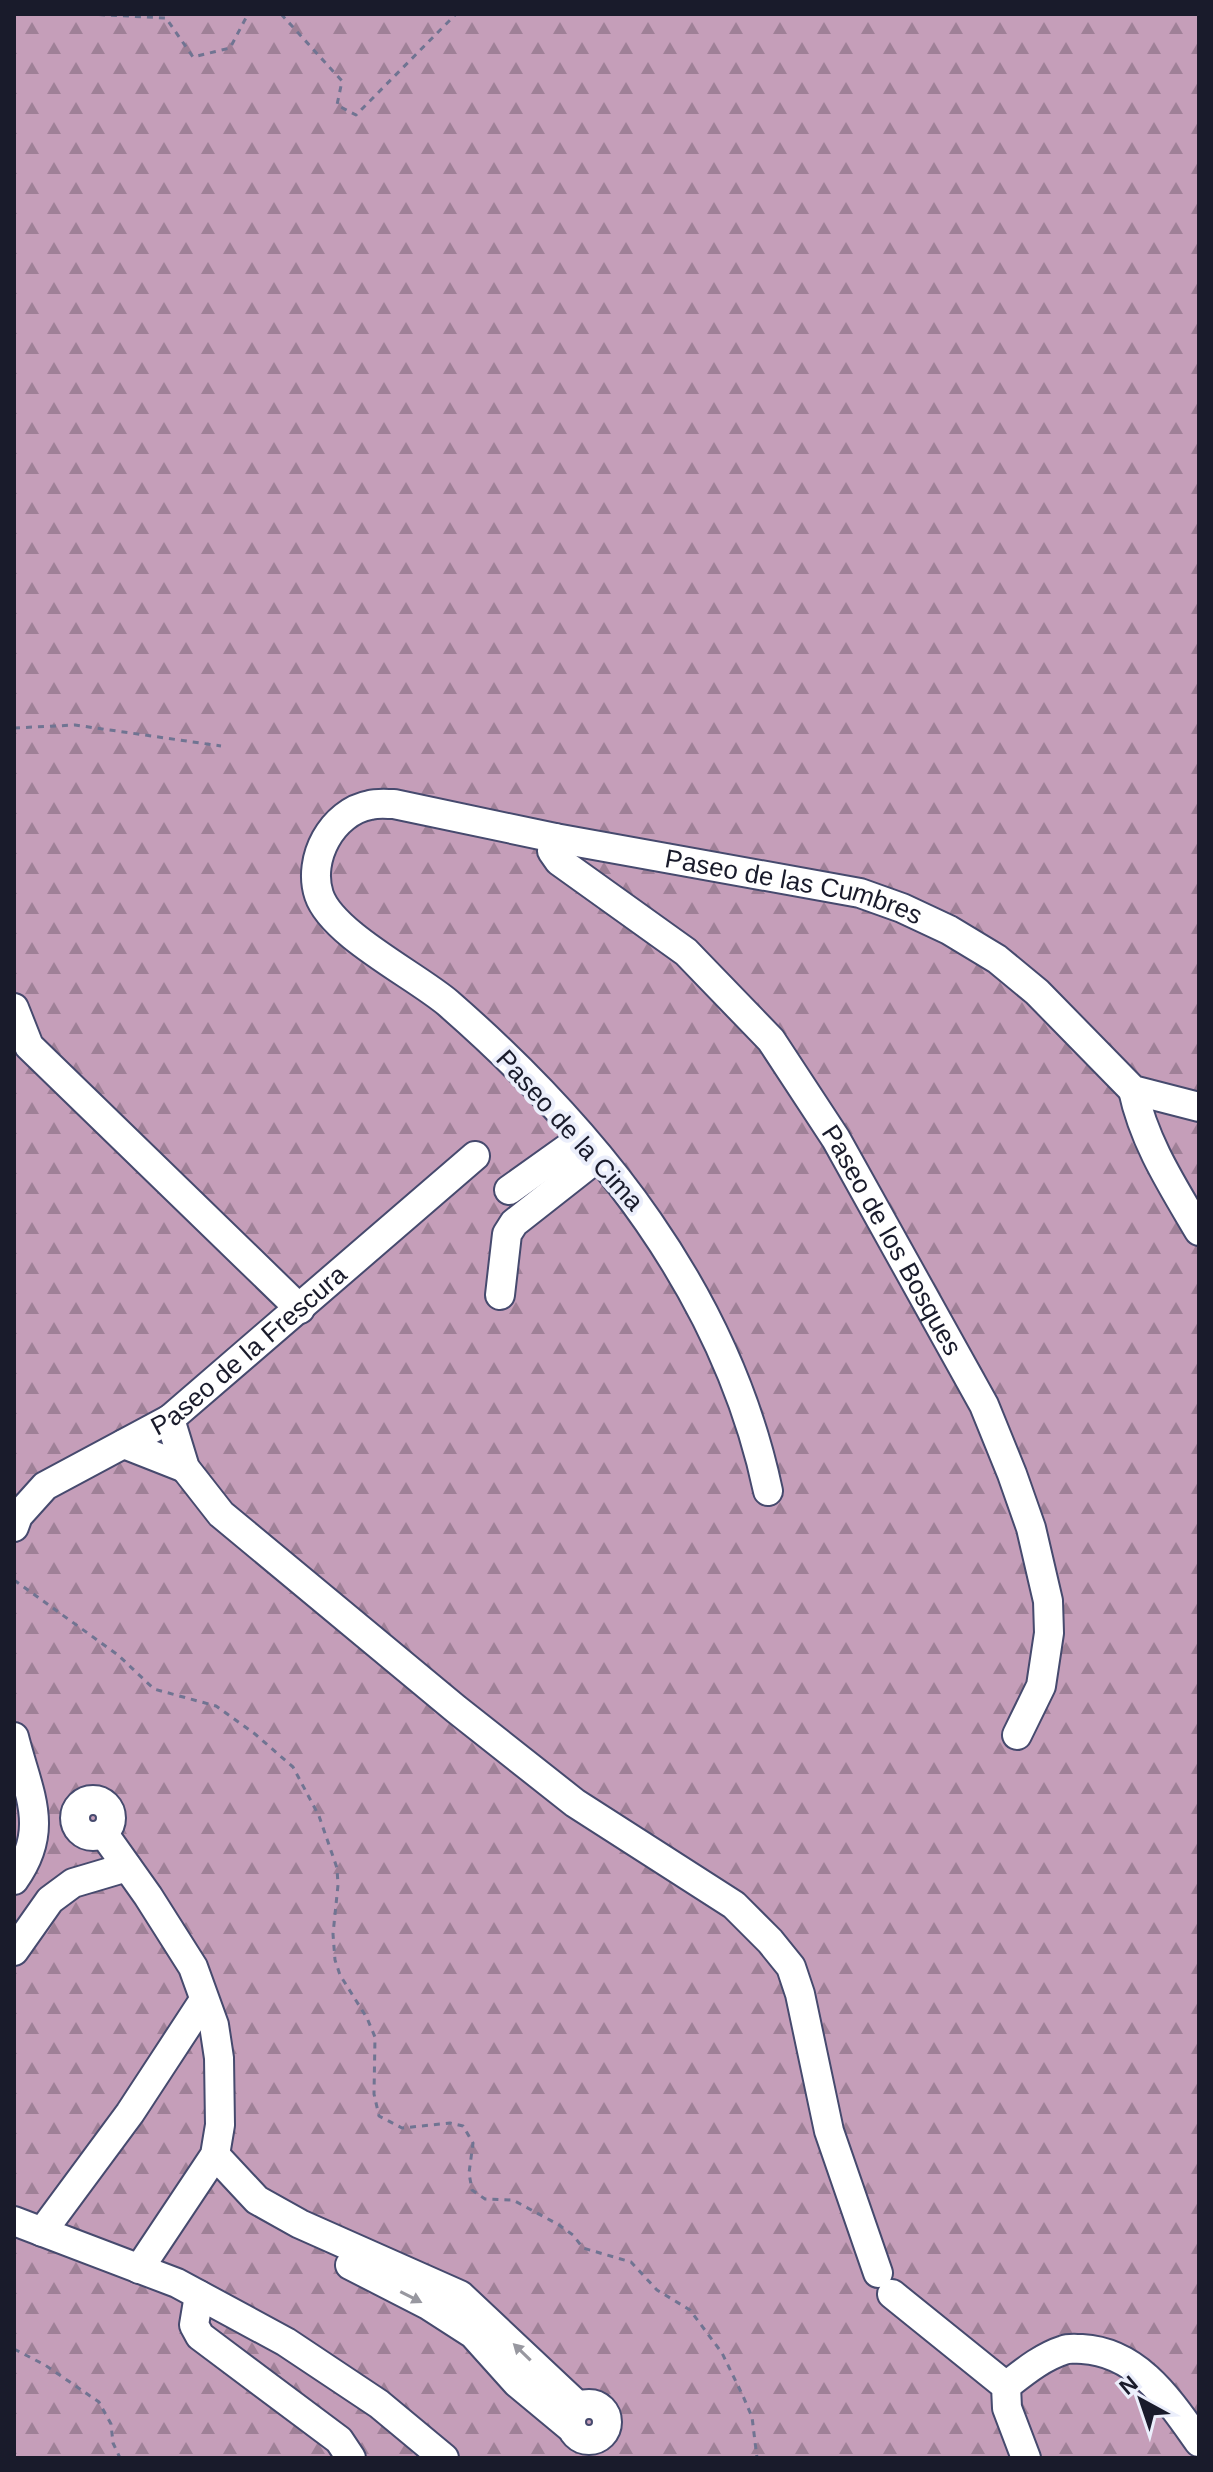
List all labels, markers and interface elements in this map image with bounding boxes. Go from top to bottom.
street label: Paseo de las Cumbres [663,843,927,930]
street label: Paseo de la Cima [490,1044,650,1217]
street label: Paseo de los Bosques [816,1119,968,1360]
street label: Paseo de la Frescura [146,1259,353,1441]
one-way arrow [400,2290,423,2303]
one-way arrow [513,2343,532,2362]
north arrow [1101,2360,1181,2440]
text: N [1114,2370,1143,2400]

